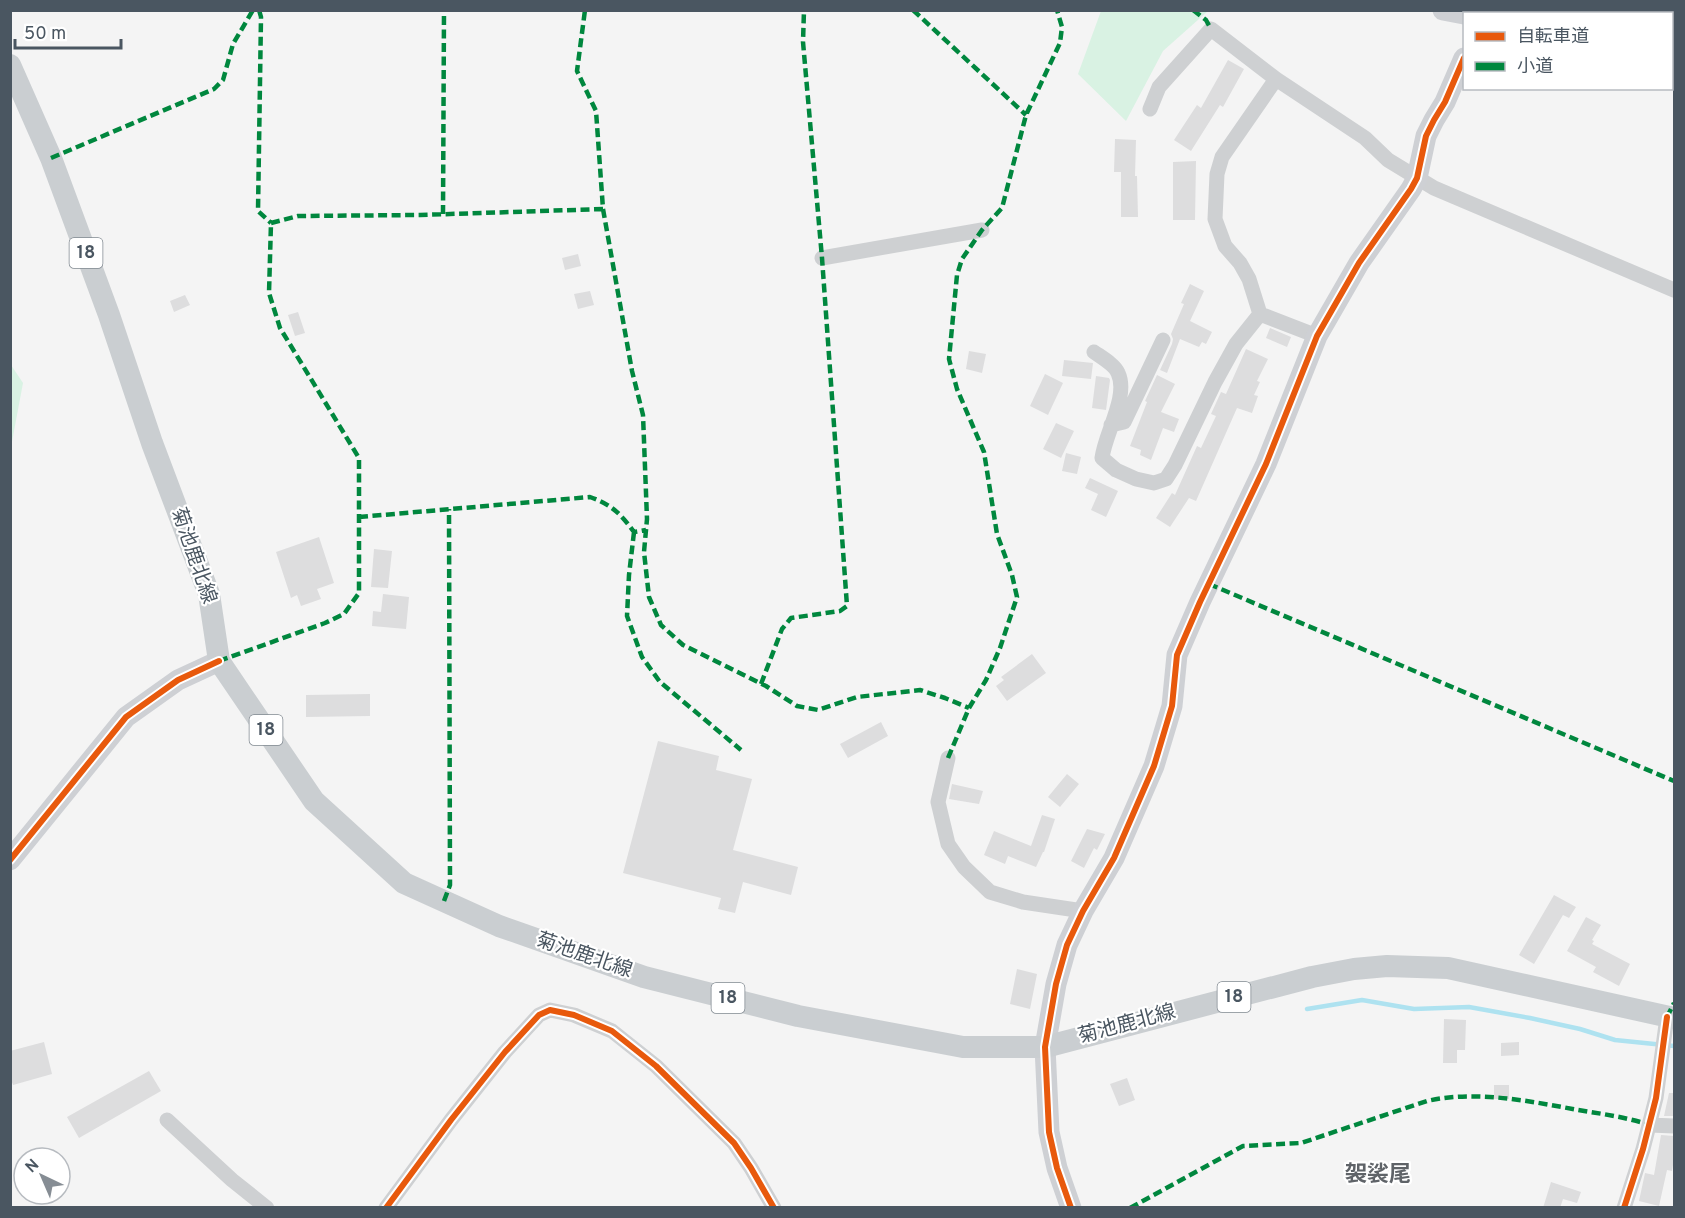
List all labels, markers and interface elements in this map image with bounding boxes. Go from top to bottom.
scale bar [15,12,122,50]
legend [1463,12,1673,90]
text: 50 m [24,23,66,46]
text: 自転車道 [1517,26,1589,49]
text: 小道 [1517,56,1553,79]
road number: 18 [70,238,103,268]
street label: 菊池鹿北線 [164,504,222,608]
road number: 18 [250,715,282,745]
street label: 菊池鹿北線 [532,927,636,985]
road number: 18 [1218,982,1250,1012]
road number: 18 [712,983,744,1013]
street label: 菊池鹿北線 [1075,1000,1179,1050]
north arrow [12,1146,72,1206]
text: N [22,1155,44,1178]
district label: 袈裟尾 [1345,1162,1411,1189]

